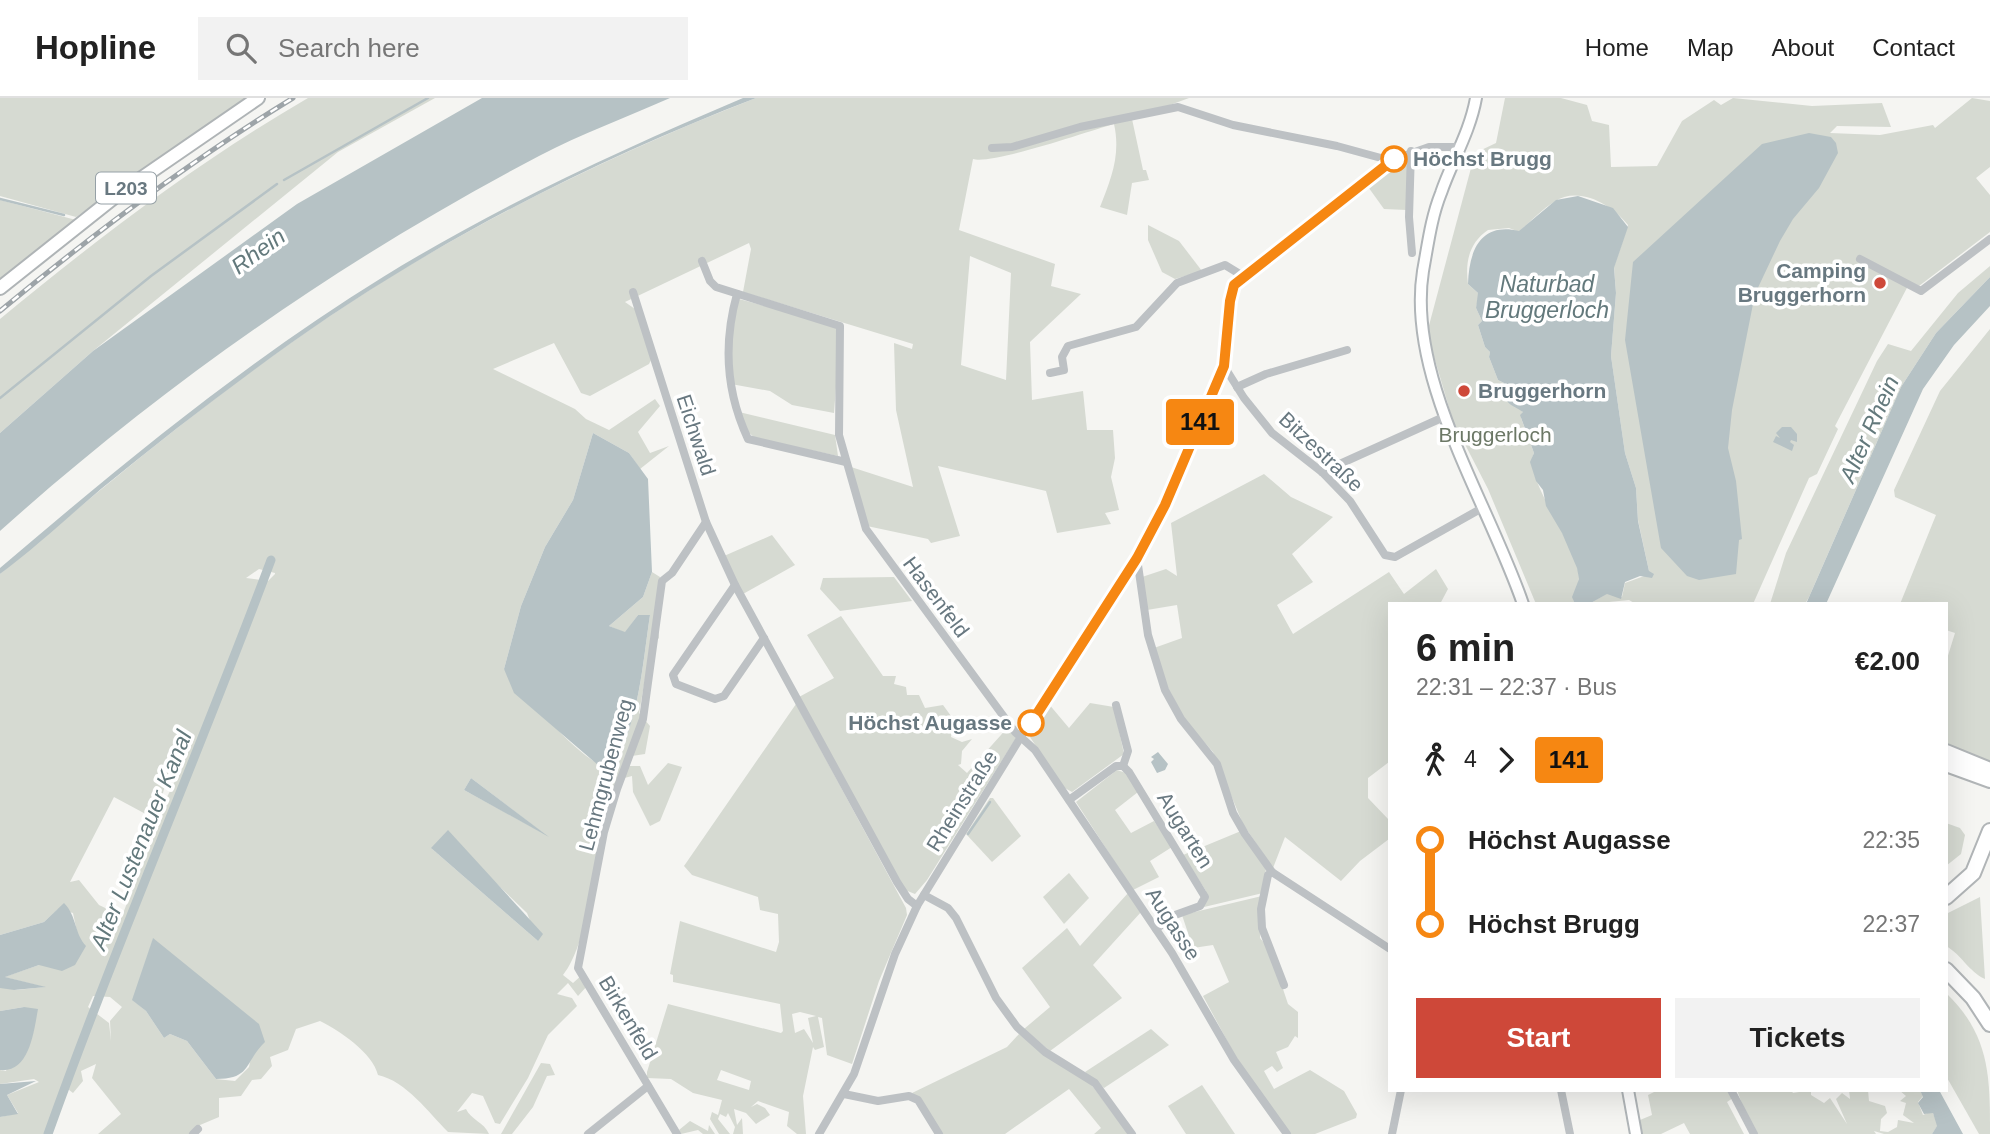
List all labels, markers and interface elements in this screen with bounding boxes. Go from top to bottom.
search box [198,17,688,80]
text: Hopline [35,29,156,66]
icon: search [222,29,260,67]
text: Search here [278,33,420,63]
text: Home [1585,34,1649,61]
text: Map [1687,34,1734,61]
text: About [1772,34,1834,61]
text: Contact [1872,34,1955,61]
marker: Höchst Brugg [1381,146,1407,172]
place label: Höchst Brugg [1413,147,1552,170]
road number: L203 [96,172,156,204]
water label: Rhein [226,223,290,279]
place label: Camping Bruggerhorn [1738,259,1866,306]
water label: Naturbad Bruggerloch [1485,271,1609,323]
marker: Camping Bruggerhorn [1872,275,1888,291]
water label: Alter Rhein [1833,372,1904,488]
place label: Bruggerhorn [1478,379,1606,402]
marker: Bruggerhorn [1456,383,1472,399]
street label: Eichwald [673,391,720,478]
line badge: 141 [1160,399,1240,445]
street label: Bitzestraße [1275,407,1368,496]
text: 141 [1180,408,1220,435]
park label: Bruggerloch [1438,423,1552,446]
street label: Hasenfeld [899,552,974,641]
text: 6 min [1416,627,1515,669]
text: €2.00 [1855,646,1920,676]
text: 22:31 – 22:37 · Bus [1416,674,1617,700]
street label: Lehmgrubenweg [574,696,637,853]
marker: Höchst Augasse [1018,710,1044,736]
place label: Höchst Augasse [848,711,1012,734]
water label: Alter Lustenauer Kanal [84,726,197,955]
icon: walk [1416,741,1454,779]
icon: forward [1487,741,1525,779]
street label: Rheinstraße [922,746,1002,855]
text: 4 [1464,746,1477,772]
text: 141 [1549,746,1589,773]
street label: Augarten [1153,787,1218,872]
text: Höchst Augasse [1468,825,1671,855]
text: 22:35 [1862,827,1920,853]
street label: Augasse [1142,883,1205,964]
text: Höchst Brugg [1468,909,1640,939]
text: 22:37 [1862,911,1920,937]
street label: Birkenfeld [595,972,662,1064]
button: Start [1416,998,1661,1078]
button: Tickets [1675,998,1920,1078]

